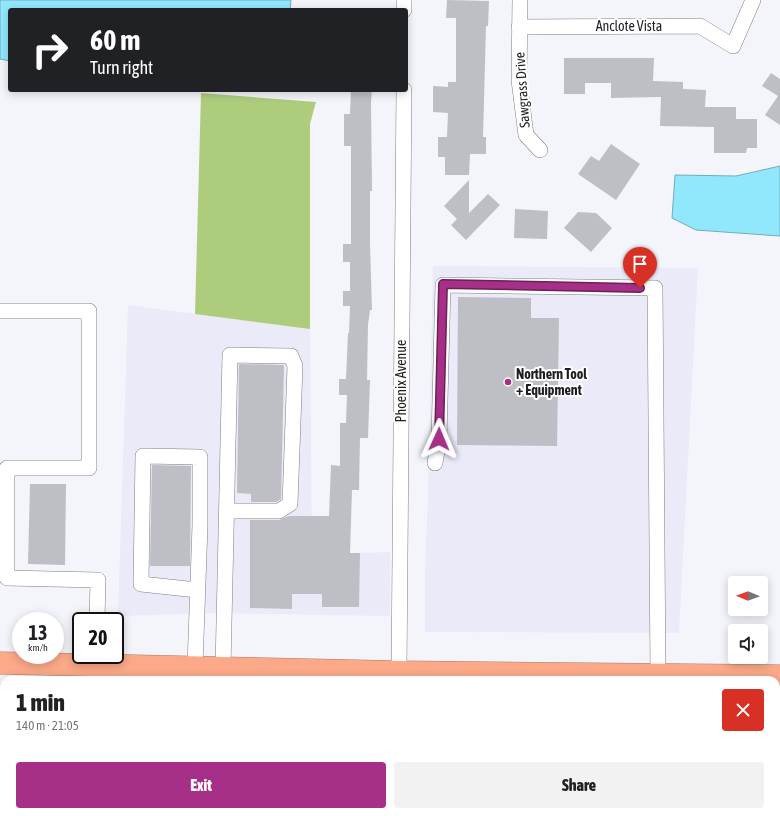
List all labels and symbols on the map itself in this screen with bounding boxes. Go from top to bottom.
street label: Anclote Vista [596,18,662,34]
street label: Sawgrass Drive [511,51,533,129]
pin [623,247,657,288]
street label: Phoenix Avenue [393,340,409,422]
place label: Northern Tool + Equipment [516,366,587,398]
marker: Northern Tool + Equipment [503,377,513,387]
position arrow [418,418,460,460]
north arrow [728,576,768,616]
speed limit sign: 20 [72,612,124,664]

